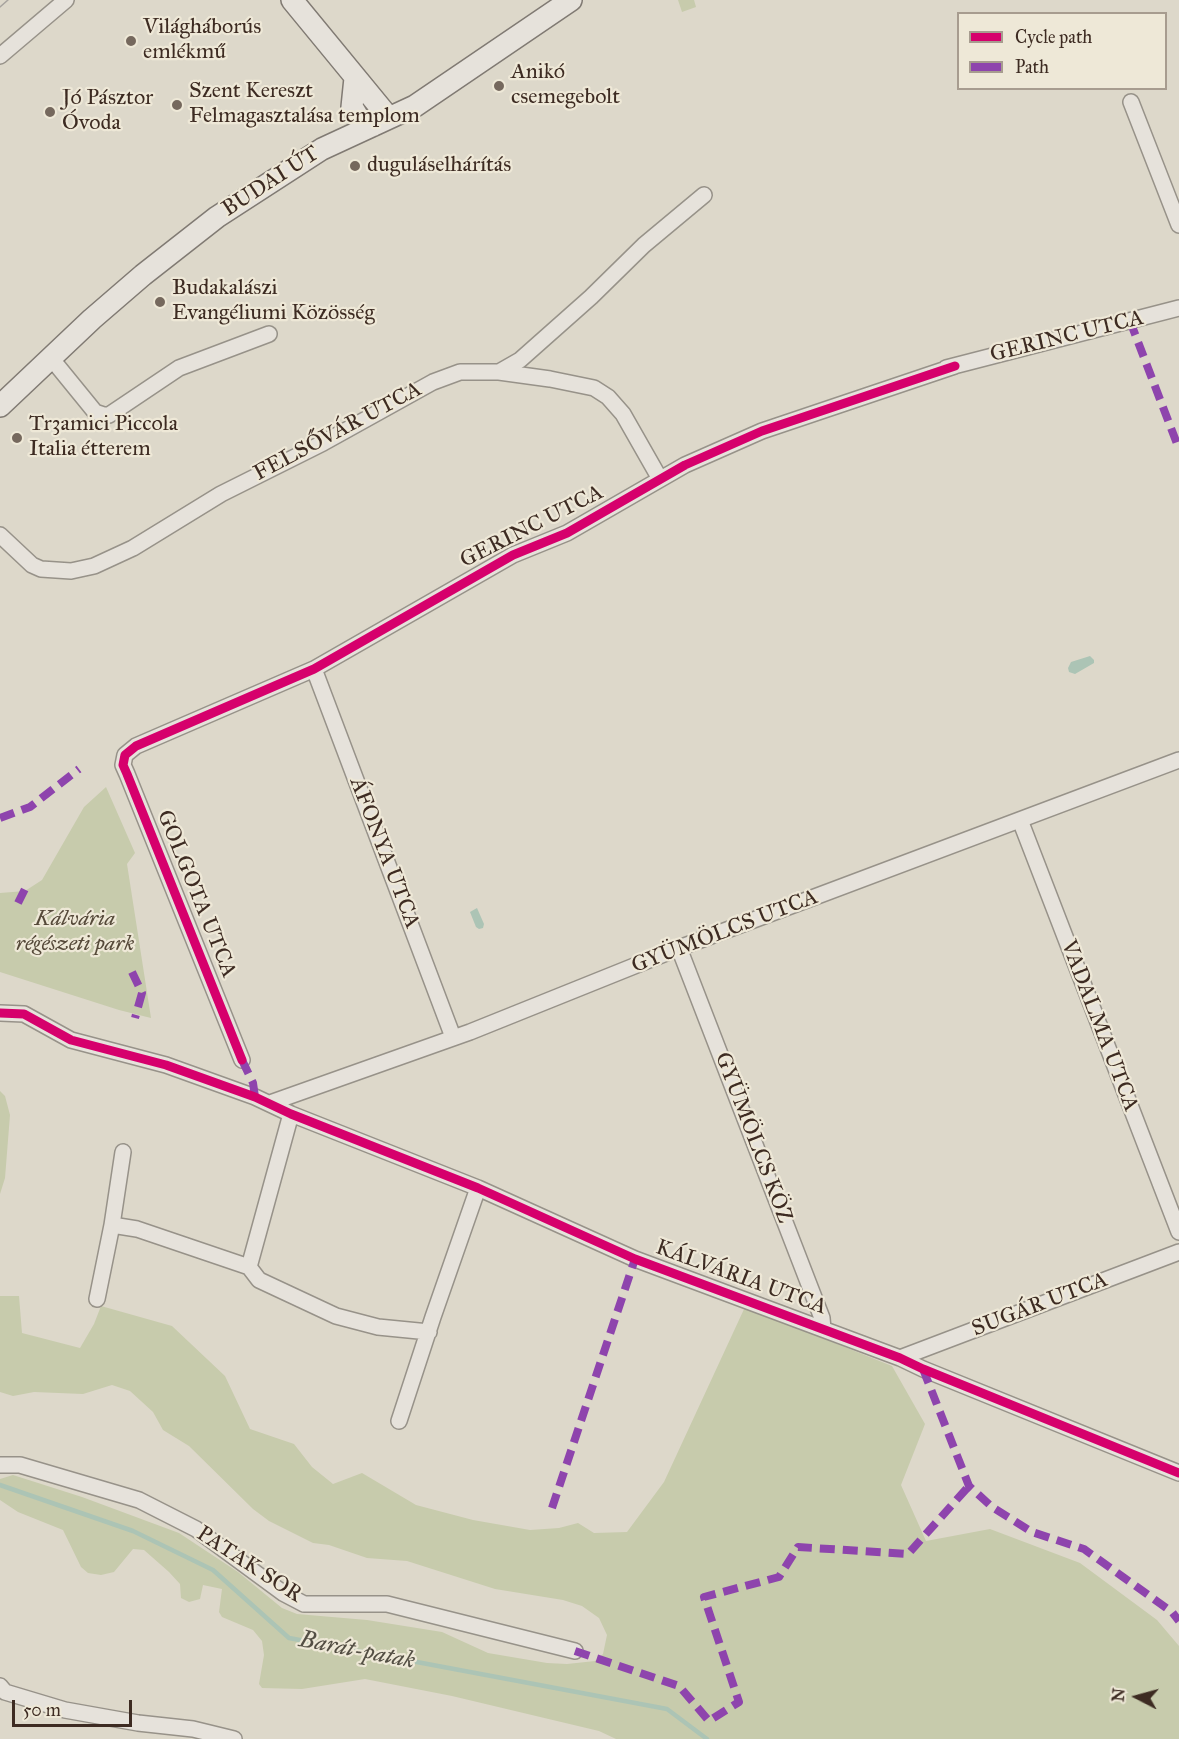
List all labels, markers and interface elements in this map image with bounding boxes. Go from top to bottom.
legend [957,12,1167,90]
place label: Világháborús emlékmű [143,15,261,66]
text: Cycle path [1015,26,1092,48]
marker: Világháborús emlékmű [124,34,138,48]
text: Path [1015,56,1049,78]
place label: Anikó csemegebolt [511,60,620,112]
place label: Szent Kereszt Felmagasztalása templom [189,79,420,130]
marker: Anikó csemegebolt [492,79,506,93]
place label: Jó Pásztor Óvoda [62,86,153,138]
marker: Szent Kereszt Felmagasztalása templom [170,98,184,112]
marker: Jó Pásztor Óvoda [43,105,57,119]
street label: BUDAI ÚT [218,141,324,223]
place label: duguláselhárítás [367,153,511,179]
marker: duguláselhárítás [348,159,362,173]
place label: Budakalászi Evangéliumi Közösség [172,276,375,328]
marker: Budakalászi Evangéliumi Közösség [153,295,167,309]
street label: GERINC UTCA [988,305,1146,369]
street label: FELSŐVÁR UTCA [249,377,427,487]
place label: Tr3amici Piccola Italia étterem [29,412,178,464]
marker: Tr3amici Piccola Italia étterem [10,431,24,445]
street label: GERINC UTCA [456,480,608,574]
street label: ÁFONYA UTCA [343,774,425,932]
street label: GOLGOTA UTCA [150,806,242,982]
street label: GYÜMÖLCS UTCA [628,884,822,980]
park label: Kálvária régészeti park [16,907,134,958]
street label: VADALMA UTCA [1054,937,1144,1115]
street label: GYÜMÖLCS KÖZ [708,1049,798,1227]
street label: KÁLVÁRIA UTCA [652,1235,830,1321]
street label: SUGÁR UTCA [968,1267,1112,1343]
street label: PATAK SOR [191,1521,307,1609]
water label: Barát-patak [297,1626,417,1676]
north arrow [1107,1667,1167,1727]
text: N [1108,1687,1129,1703]
scale bar [15,1688,135,1726]
text: 50 m [23,1699,61,1721]

